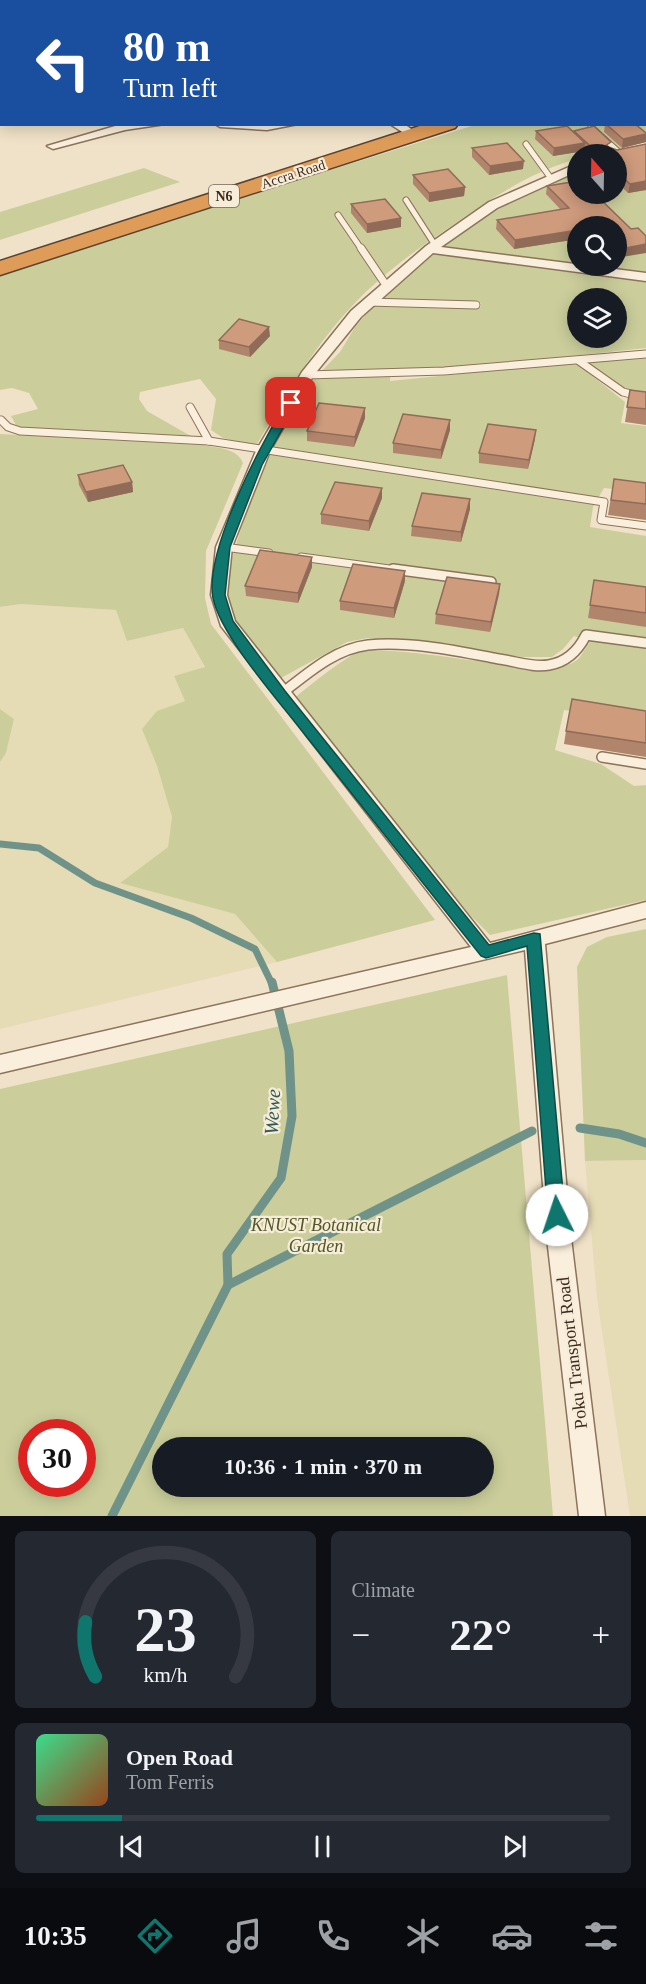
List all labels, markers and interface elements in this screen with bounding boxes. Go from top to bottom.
icon: left [24,24,102,102]
text: 80 m [123,24,211,70]
text: Turn left [123,73,217,103]
north arrow [567,144,627,204]
map controls [567,144,627,348]
street label: Accra Road [259,157,327,192]
road number: N6 [209,185,239,207]
button: search [567,216,627,276]
button: layers [567,288,627,348]
pin [265,377,316,428]
icon: arrive [274,386,307,419]
water label: Wewe [260,1088,284,1136]
position arrow [525,1183,589,1247]
park label: KNUST Botanical Garden [250,1215,381,1256]
street label: Poku Transport Road [553,1276,591,1430]
speed limit sign: 30 [18,1419,96,1497]
text: 10:36 · 1 min · 370 m [224,1454,422,1479]
text: Climate [352,1579,415,1601]
text: 23 [134,1595,196,1664]
text: 22° [449,1610,512,1660]
text: − [352,1617,370,1653]
text: + [591,1617,610,1653]
text: km/h [143,1663,188,1687]
text: Open Road [126,1745,233,1770]
text: Tom Ferris [126,1771,214,1793]
icon: previous [115,1830,148,1863]
icon: pause [306,1830,339,1863]
icon: next [498,1830,531,1863]
icon: directions [134,1915,176,1957]
icon: music [223,1915,265,1957]
icon: phone [312,1915,354,1957]
icon: climate [402,1915,444,1957]
icon: car [491,1915,533,1957]
icon: filters [580,1915,622,1957]
text: 10:35 [24,1921,87,1951]

